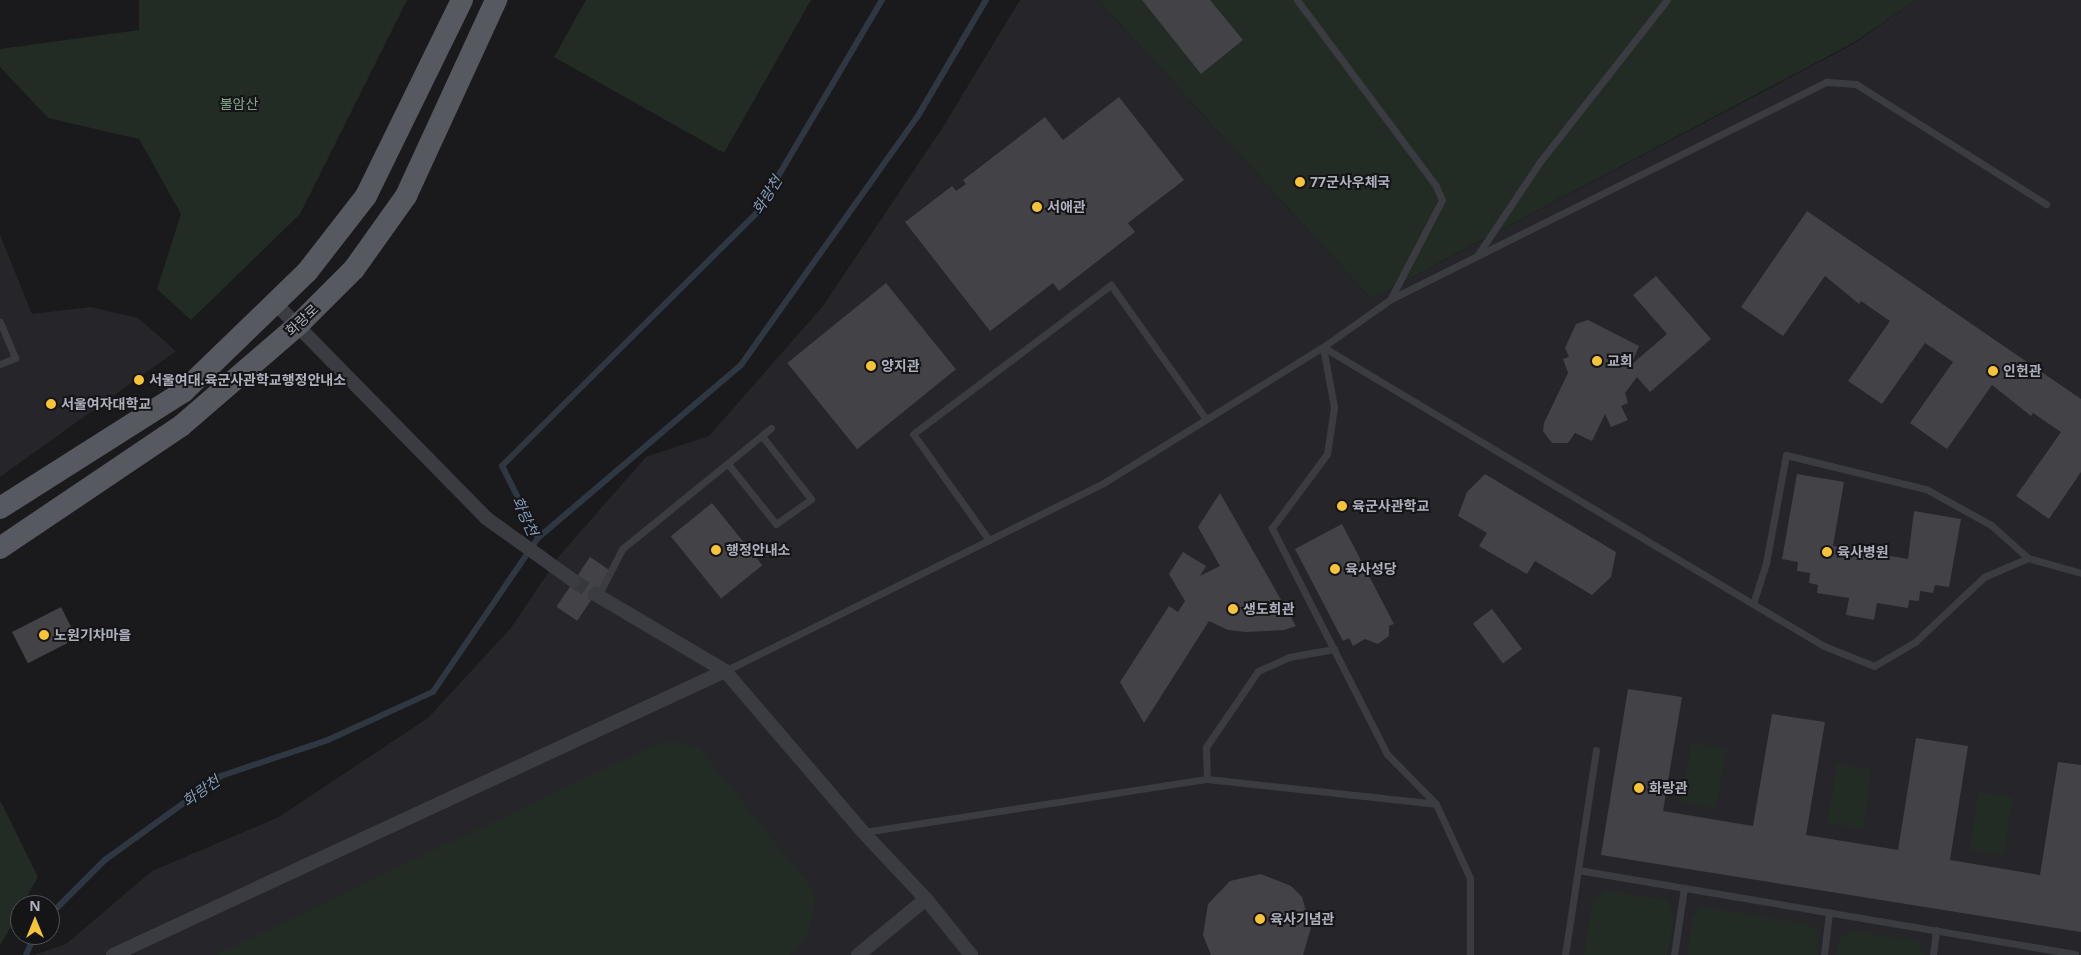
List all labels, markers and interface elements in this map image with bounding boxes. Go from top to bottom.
park label: 불암산 [220,96,258,112]
water label: 화랑천 [748,173,786,217]
place label: 77군사우체국 [1310,174,1390,190]
marker: 77군사우체국 [1294,176,1306,188]
place label: 서애관 [1047,199,1086,215]
marker: 서애관 [1031,201,1043,213]
street label: 화랑로 [282,301,322,339]
place label: 교회 [1607,353,1633,369]
marker: 교회 [1591,355,1603,367]
place label: 양지관 [881,358,920,374]
marker: 양지관 [865,360,877,372]
place label: 인헌관 [2003,363,2042,379]
marker: 인헌관 [1987,365,1999,377]
place label: 서울여대.육군사관학교행정안내소 [149,372,346,388]
marker: 서울여대.육군사관학교행정안내소 [133,374,145,386]
place label: 서울여자대학교 [61,396,151,412]
marker: 서울여자대학교 [45,398,57,410]
water label: 화랑천 [508,493,542,539]
place label: 육군사관학교 [1352,498,1429,514]
marker: 육군사관학교 [1336,500,1348,512]
place label: 행정안내소 [726,542,790,558]
marker: 행정안내소 [710,544,722,556]
place label: 육사병원 [1837,544,1889,560]
marker: 육사병원 [1821,546,1833,558]
place label: 육사성당 [1345,561,1397,577]
marker: 육사성당 [1329,563,1341,575]
place label: 생도회관 [1243,601,1295,617]
marker: 생도회관 [1227,603,1239,615]
place label: 노원기차마을 [54,627,131,643]
marker: 노원기차마을 [38,629,50,641]
water label: 화랑천 [179,772,223,810]
place label: 화랑관 [1649,780,1688,796]
marker: 화랑관 [1633,782,1645,794]
north arrow [10,895,60,945]
text: N [29,896,41,915]
place label: 육사기념관 [1270,911,1334,927]
marker: 육사기념관 [1254,913,1266,925]

